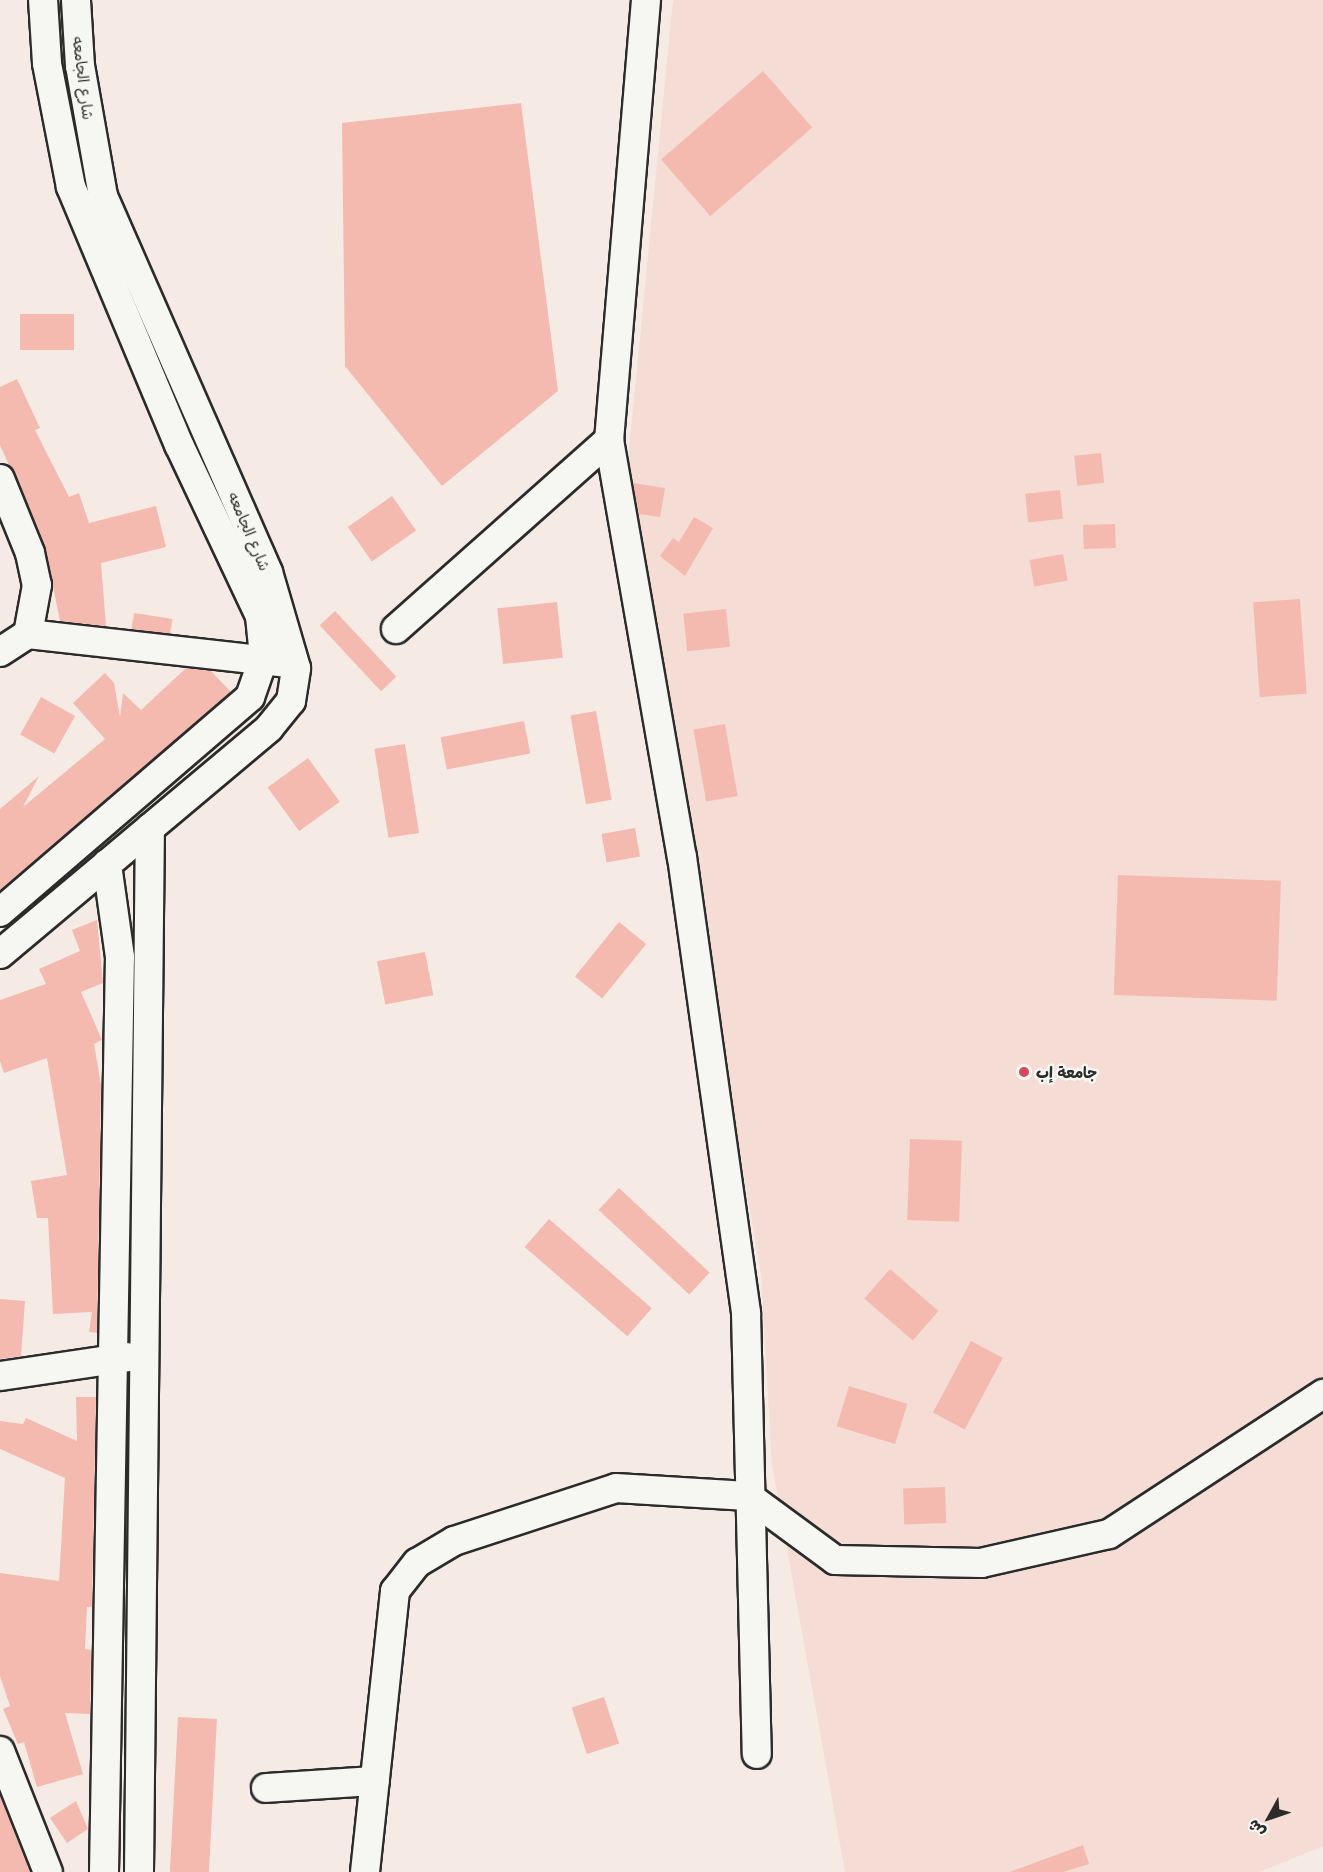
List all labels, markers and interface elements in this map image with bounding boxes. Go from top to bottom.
street label: شارع الجامعه [70,35,98,121]
street label: شارع الجامعه [225,489,275,573]
place label: جامعة إب [1036,1063,1097,1081]
marker: جامعة إب [1017,1065,1031,1079]
north arrow [1239,1788,1299,1848]
text: ش [1240,1815,1270,1844]

